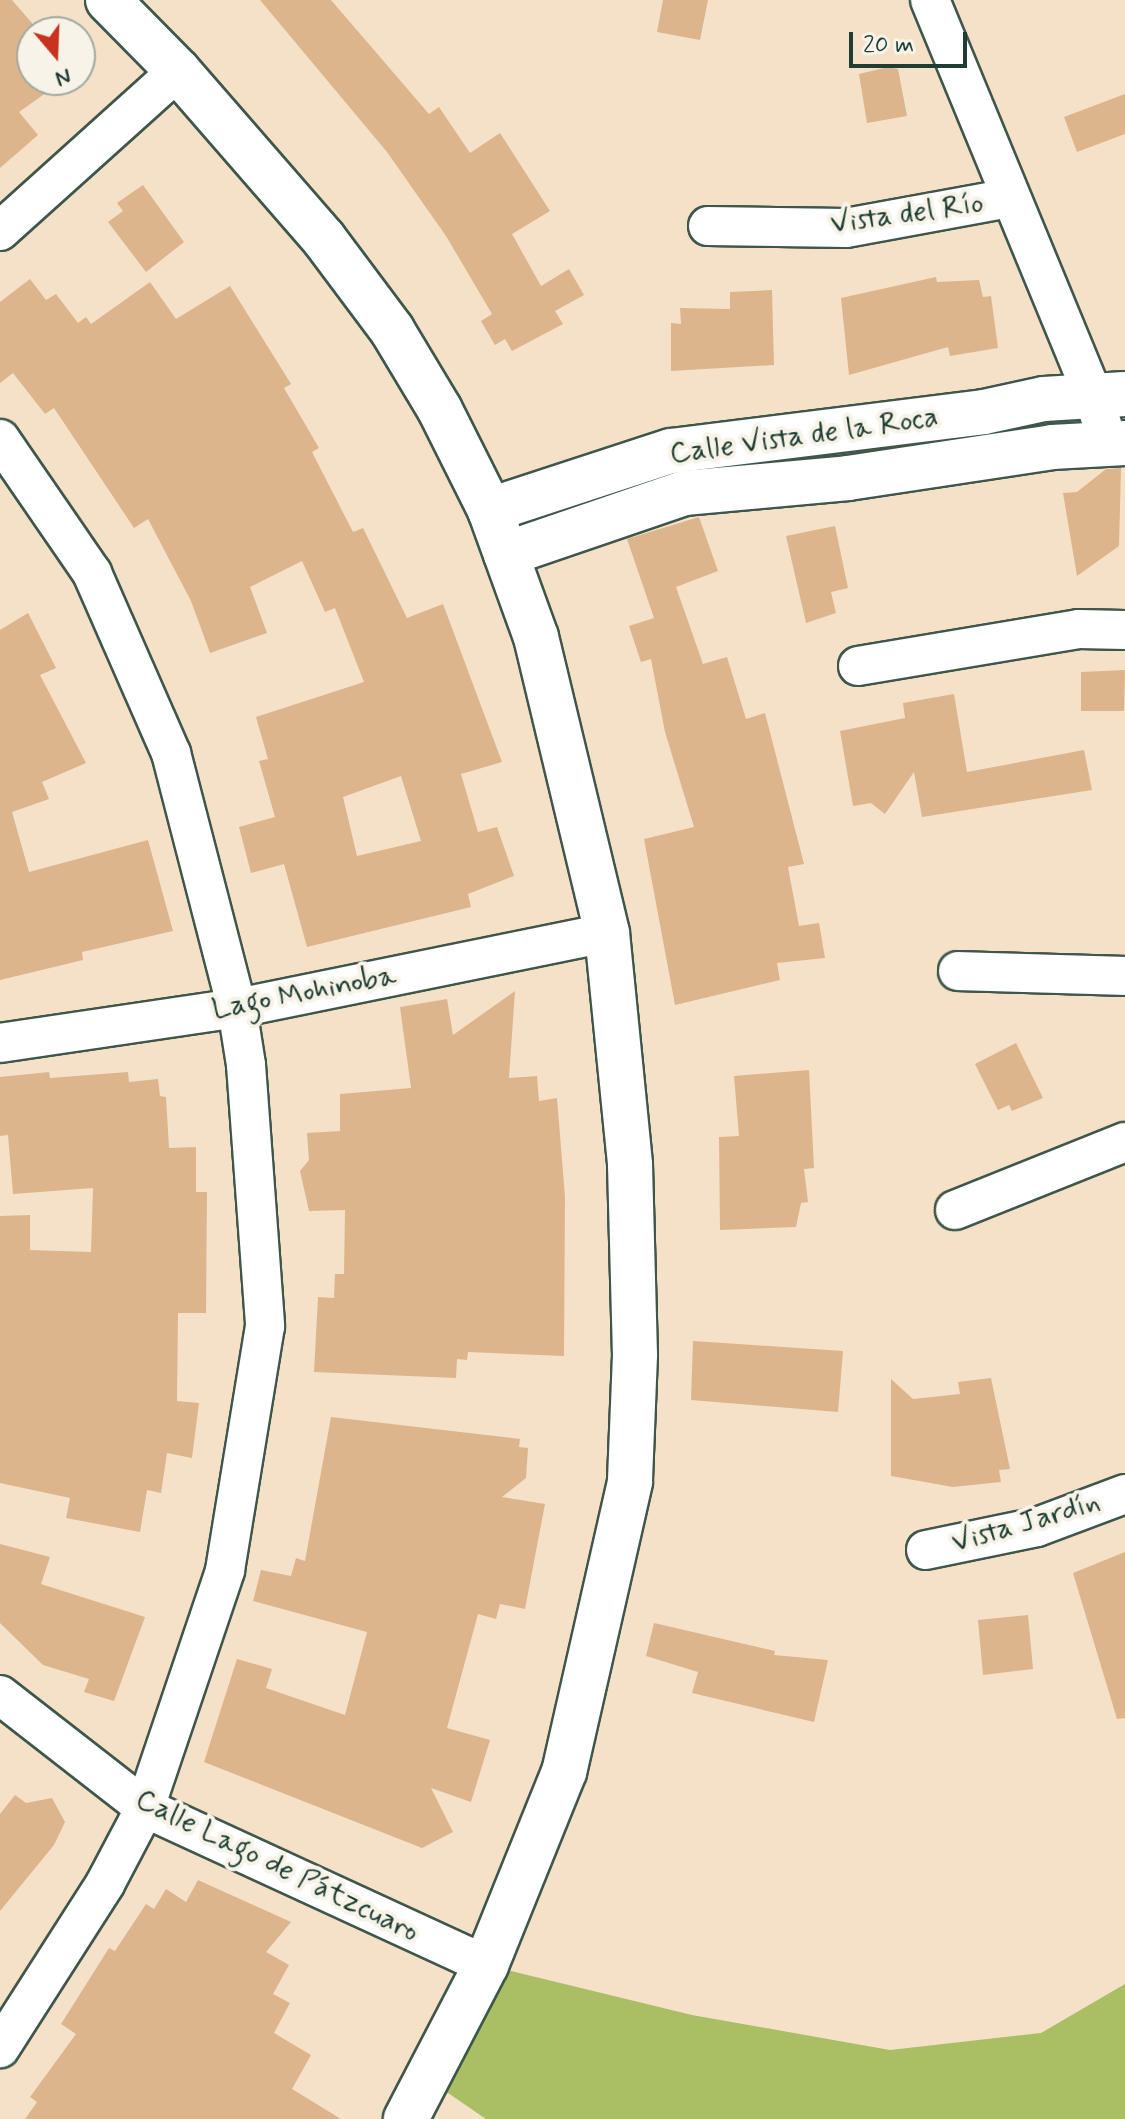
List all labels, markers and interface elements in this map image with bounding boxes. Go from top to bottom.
north arrow [16,16,96,96]
scale bar [853,16,971,66]
text: 20 m [863,30,914,61]
text: N [52,61,75,92]
street label: Vista del Río [829,186,985,242]
street label: Calle Vista de la Roca [668,399,940,473]
street label: Lago Mohinoba [206,957,402,1029]
street label: Vista Jardín [947,1485,1105,1561]
street label: Calle Lago de Pátzcuaro [131,1783,423,1949]

